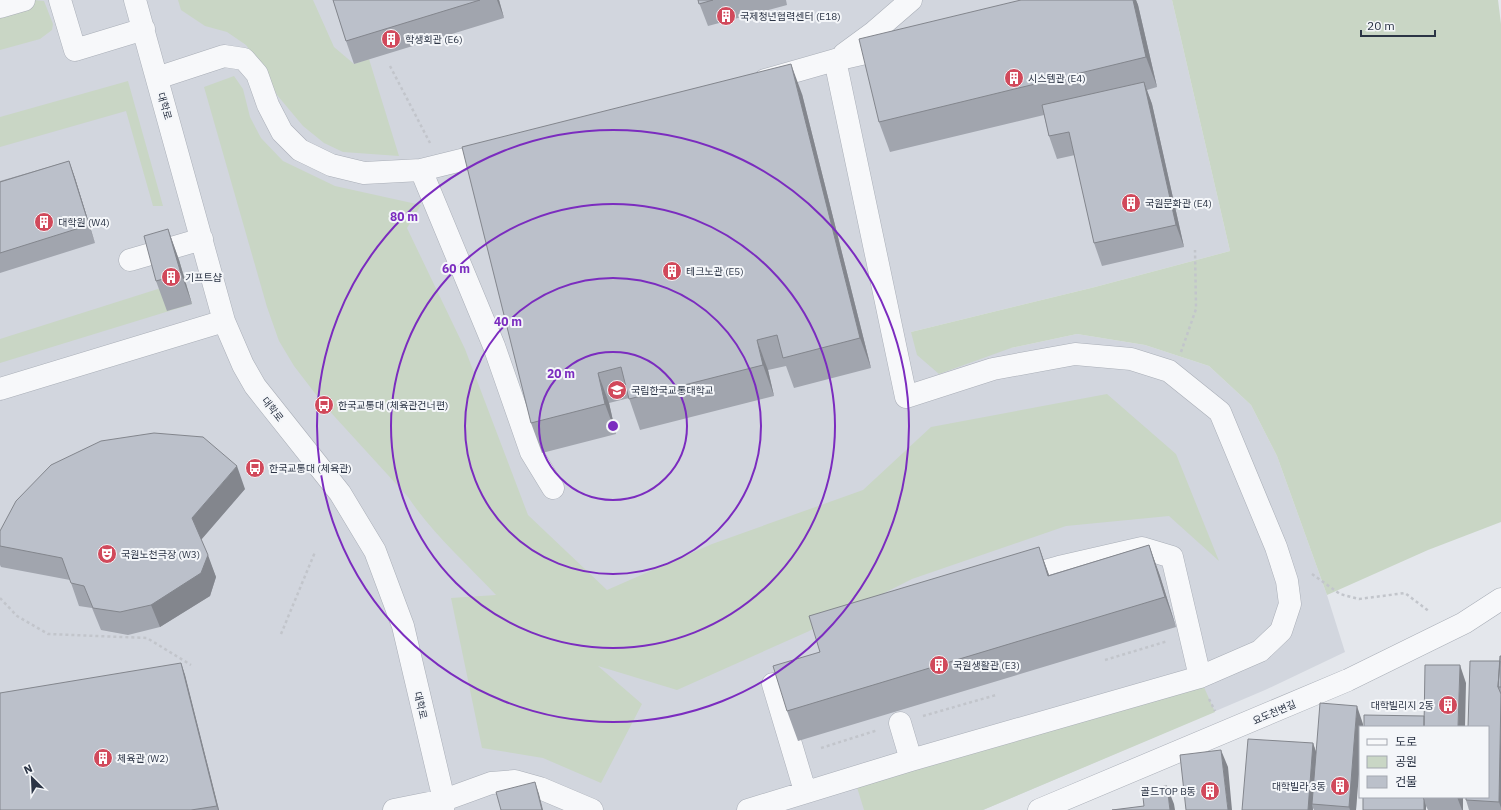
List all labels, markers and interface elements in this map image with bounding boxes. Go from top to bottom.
building icon: 국제청년협력센터 (E18) [715,5,737,27]
place label: 국제청년협력센터 (E18) [740,10,841,23]
scale bar [1361,12,1435,38]
text: 20 m [1367,18,1395,33]
building icon: 학생회관 (E6) [380,28,402,50]
place label: 학생회관 (E6) [405,33,463,46]
building icon: 시스템관 (E4) [1003,67,1025,89]
place label: 시스템관 (E4) [1028,72,1086,85]
street label: 대학로 [154,91,175,121]
building icon: 국원문화관 (E4) [1120,192,1142,214]
place label: 국원문화관 (E4) [1145,197,1212,210]
text: 80 m [390,209,418,224]
building icon: 대학원 (W4) [33,211,55,233]
place label: 대학원 (W4) [58,216,110,229]
building icon: 테크노관 (E5) [661,260,683,282]
text: 60 m [442,261,470,276]
place label: 테크노관 (E5) [686,265,744,278]
building icon: 기프트샵 [160,266,182,288]
place label: 기프트샵 [185,271,223,284]
text: 40 m [494,314,522,329]
text: 20 m [547,366,575,381]
school or university icon: 국립한국교통대학교 [606,379,628,401]
place label: 국립한국교통대학교 [631,384,714,397]
street label: 대학로 [259,394,286,424]
bus stop icon: 한국교통대 (체육관건너편) [313,394,335,416]
place label: 한국교통대 (체육관건너편) [338,399,448,412]
centre of rings [606,419,620,433]
bus stop icon: 한국교통대 (체육관) [244,457,266,479]
place label: 한국교통대 (체육관) [269,462,352,475]
theatre icon: 국원노천극장 (W3) [96,543,118,565]
place label: 국원노천극장 (W3) [121,548,200,561]
building icon: 국원생활관 (E3) [928,654,950,676]
place label: 국원생활관 (E3) [953,659,1020,672]
street label: 대학로 [411,690,430,720]
building icon: 대학빌리지 2동 [1437,694,1459,716]
street label: 요도천변길 [1250,697,1298,727]
place label: 대학빌리지 2동 [1370,699,1434,712]
legend [1359,726,1489,798]
text: 도로 [1395,734,1417,749]
building icon: 체육관 (W2) [92,747,114,769]
place label: 체육관 (W2) [117,752,169,765]
text: 공원 [1395,754,1417,769]
north arrow [12,758,52,798]
text: N [21,761,34,777]
text: 건물 [1395,774,1417,789]
building icon: 대학빌라 3동 [1329,775,1351,797]
building icon: 골드TOP B동 [1199,780,1221,802]
place label: 대학빌라 3동 [1272,780,1326,793]
place label: 골드TOP B동 [1141,785,1196,798]

